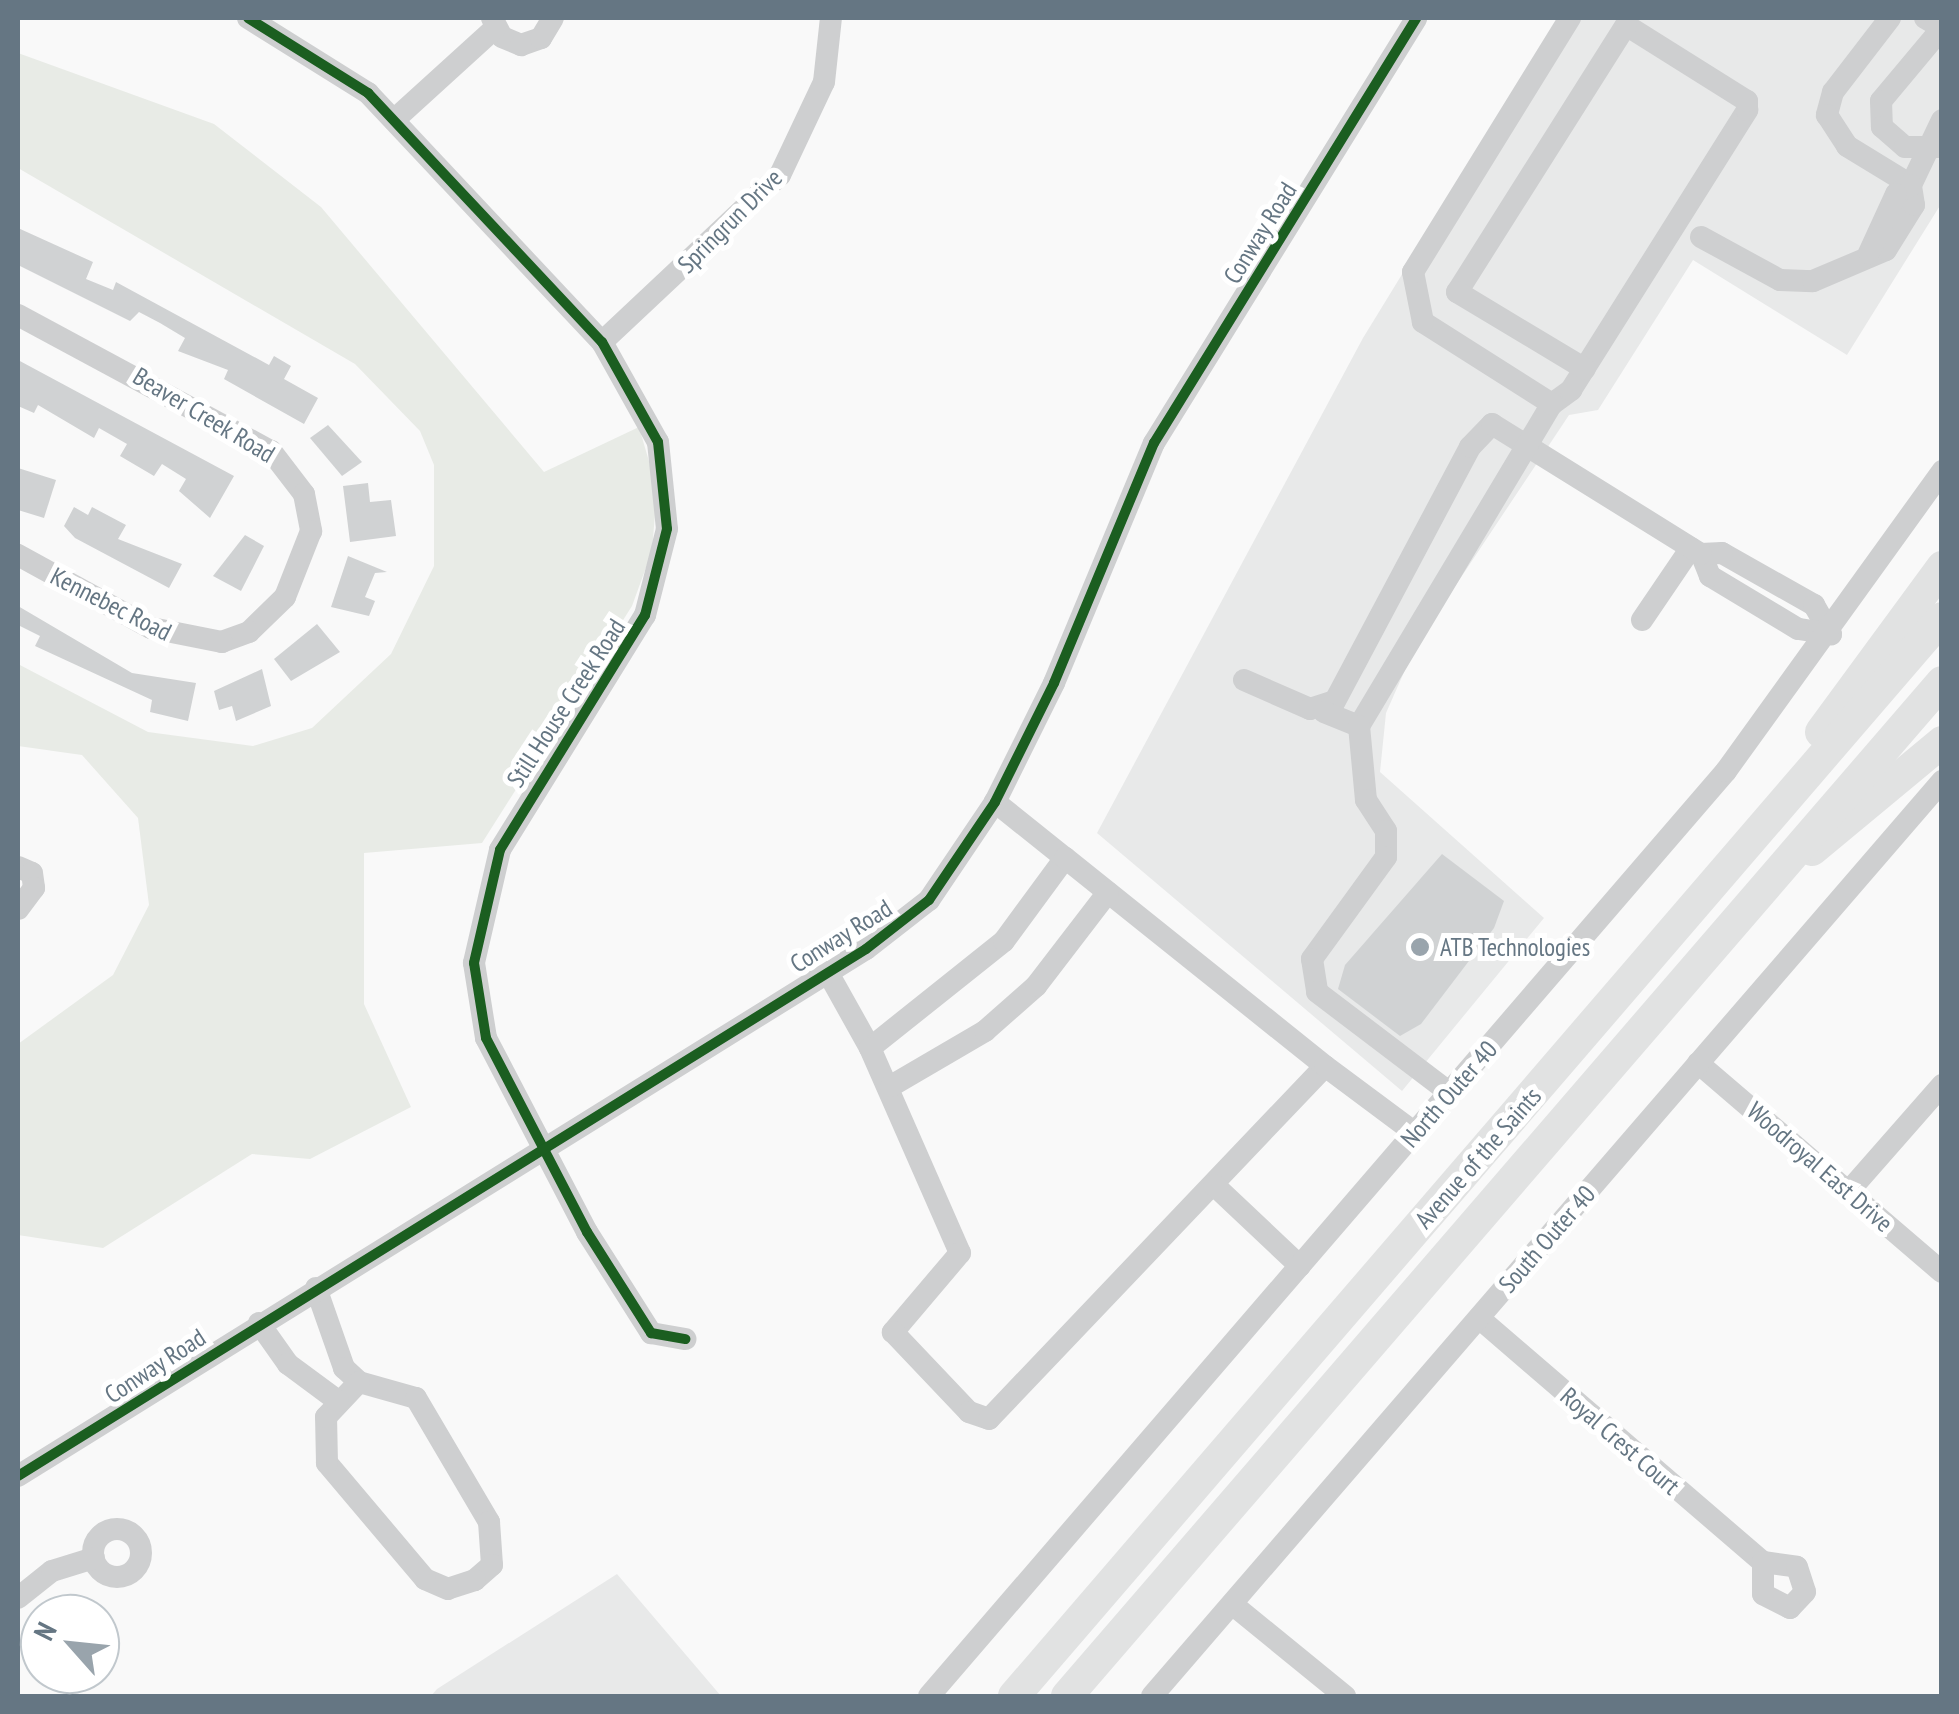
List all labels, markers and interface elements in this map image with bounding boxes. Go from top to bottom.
street label: Springrun Drive [672,163,788,279]
street label: Conway Road [1217,176,1303,290]
street label: Beaver Creek Road [128,361,280,469]
street label: Kennebec Road [45,561,177,647]
street label: Still House Creek Road [500,613,632,793]
street label: Conway Road [784,893,898,979]
place label: ATB Technologies [1440,932,1591,962]
marker: ATB Technologies [1409,936,1431,958]
street label: North Outer 40 [1395,1035,1503,1153]
street label: Avenue of the Saints [1409,1081,1547,1235]
street label: Woodroyal East Drive [1741,1096,1899,1238]
street label: South Outer 40 [1492,1179,1602,1299]
street label: Conway Road [99,1322,211,1410]
street label: Royal Crest Court [1554,1381,1686,1501]
north arrow [20,1594,120,1694]
text: N [25,1616,65,1646]

